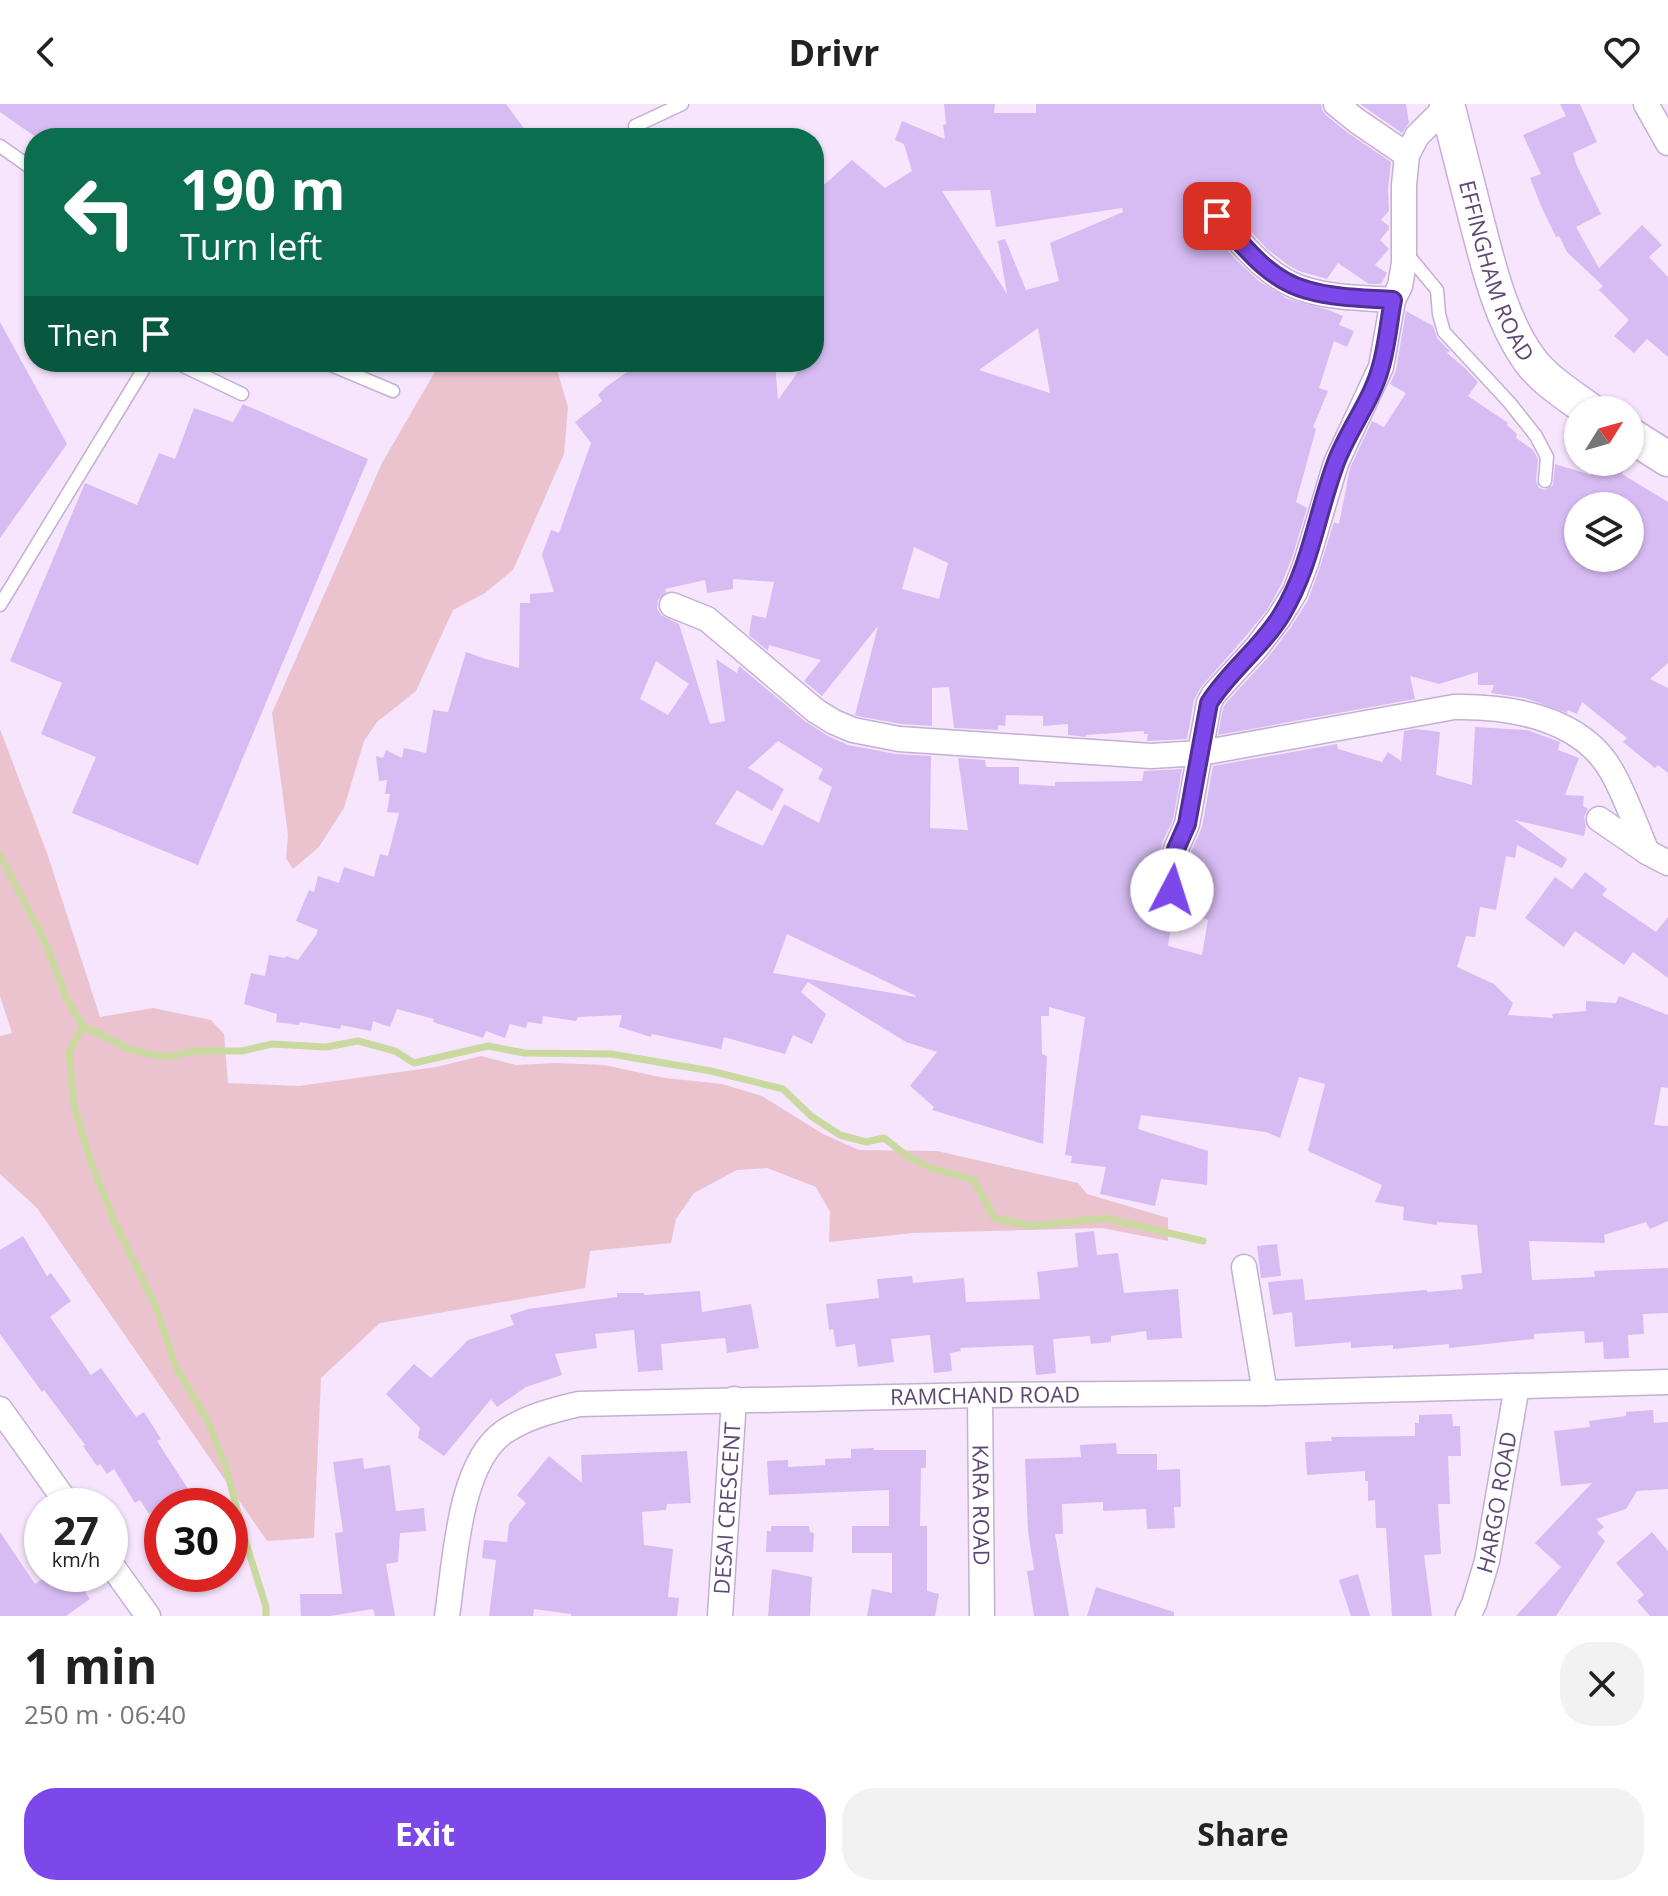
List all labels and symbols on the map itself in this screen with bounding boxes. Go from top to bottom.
street label: EFFINGHAM ROAD [1453,177,1542,367]
pin [1183,182,1251,250]
north arrow [1564,396,1644,476]
position arrow [1130,848,1214,932]
street label: RAMCHAND ROAD [890,1378,1080,1411]
street label: DESAI CRESCENT [705,1421,746,1595]
street label: HARGO ROAD [1468,1429,1523,1576]
street label: KARA ROAD [966,1444,998,1566]
speed limit sign: 30 [144,1488,248,1592]

